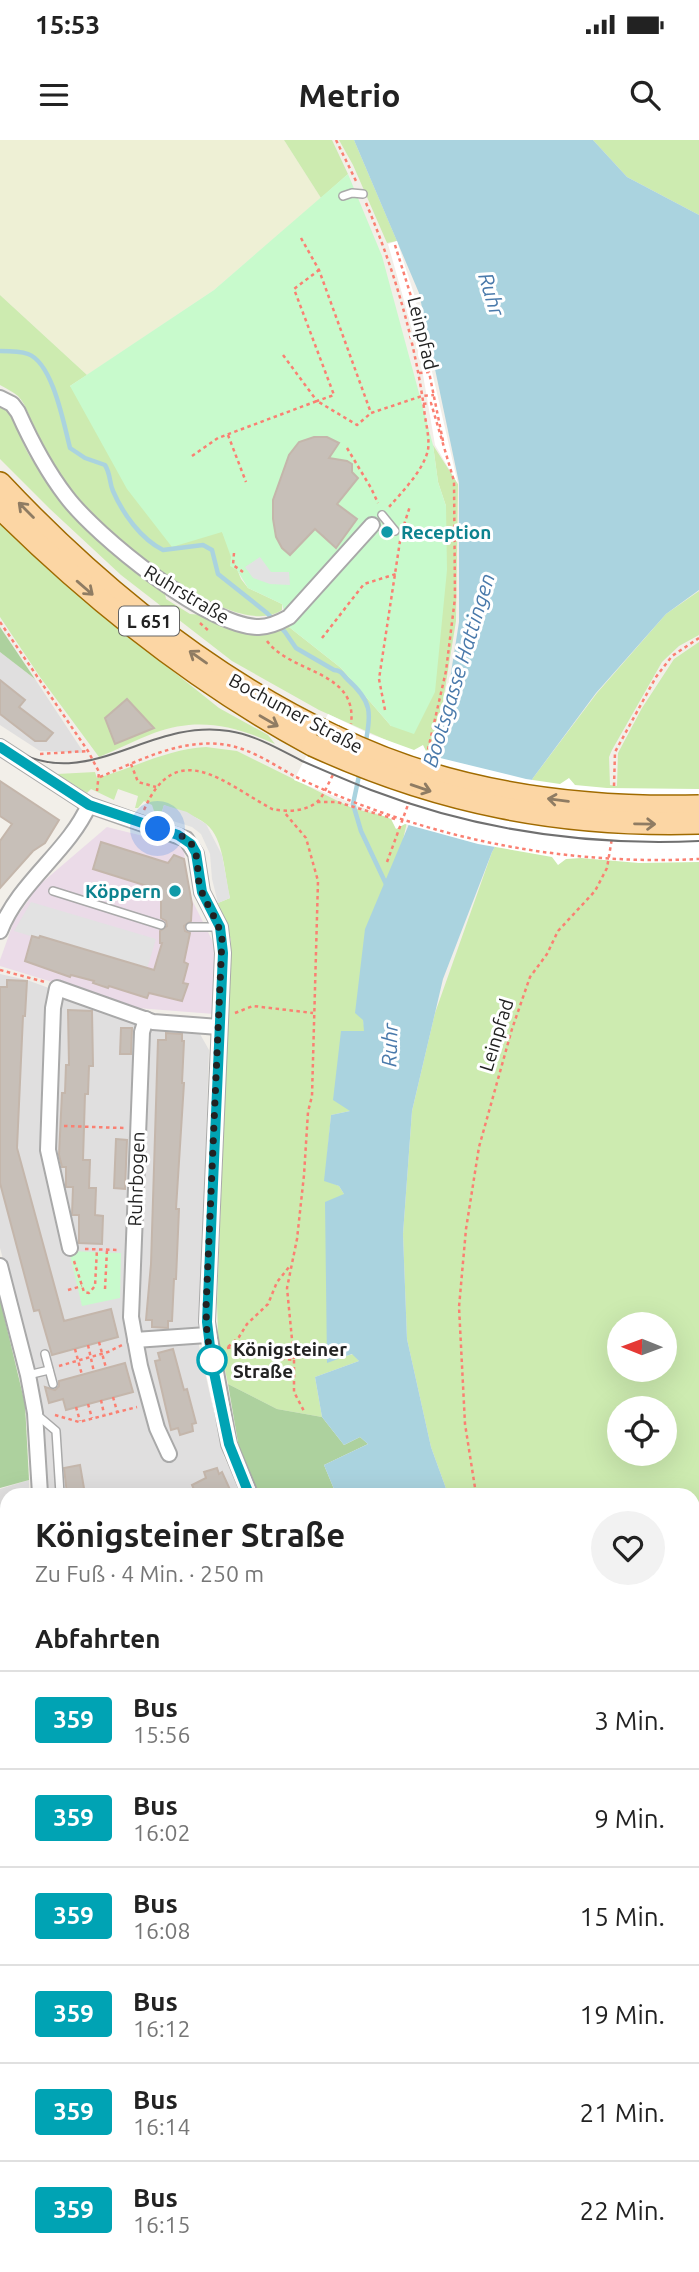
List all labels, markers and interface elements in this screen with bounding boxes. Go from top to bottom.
text: 15:53 [35,10,100,39]
icon: menu [35,76,73,114]
icon: search [626,76,664,114]
text: Metrio [298,77,401,113]
water label: Ruhr [474,270,510,319]
street label: Leinpfad [403,294,443,372]
one-way arrow [17,501,34,518]
place label: Reception [401,521,491,543]
marker: Reception [379,524,395,540]
street label: Ruhrstraße [140,560,234,628]
water label: Bootsgasse Hattingen [417,570,499,770]
one-way arrow [76,580,94,596]
road number: L 651 [119,606,179,635]
one-way arrow [189,650,208,664]
street label: Bochumer Straße [225,668,367,758]
one-way arrow [259,714,279,728]
one-way arrow [409,783,431,795]
one-way arrow [547,793,569,806]
your location [140,811,175,846]
one-way arrow [633,818,656,831]
place label: Köppern [85,880,161,902]
marker: Köppern [167,883,183,899]
street label: Leinpfad [475,996,517,1074]
water label: Ruhr [376,1022,402,1067]
street label: Ruhrbogen [123,1131,149,1227]
north arrow [607,1312,677,1382]
map controls [607,1312,677,1466]
place label: Königsteiner Straße [233,1338,347,1382]
marker: Königsteiner Straße [197,1345,227,1375]
button: locate [607,1396,677,1466]
button: heart [591,1511,665,1585]
text: Königsteiner Straße [35,1516,345,1553]
text: Zu Fuß · 4 Min. · 250 m [35,1561,264,1586]
text: Abfahrten [35,1624,160,1653]
text: Bus [133,1693,178,1722]
text: 359 [53,1706,94,1733]
text: 3 Min. [594,1706,665,1735]
text: 15:56 [133,1722,191,1747]
text: Bus [133,1791,178,1820]
text: 359 [53,1804,94,1831]
text: 9 Min. [594,1804,665,1833]
text: 16:02 [133,1820,191,1845]
text: Bus [133,1889,178,1918]
text: 359 [53,1902,94,1929]
text: 15 Min. [580,1902,665,1931]
text: 16:08 [133,1918,191,1943]
text: Bus [133,1987,178,2016]
text: 359 [53,2000,94,2027]
text: 19 Min. [580,2000,665,2029]
text: 16:12 [133,2016,191,2041]
text: Bus [133,2085,178,2114]
text: 359 [53,2098,94,2125]
text: 21 Min. [580,2098,665,2127]
text: 16:14 [133,2114,191,2139]
text: Bus [133,2183,178,2212]
text: 359 [53,2196,94,2223]
text: 22 Min. [580,2196,665,2225]
text: 16:15 [133,2212,191,2237]

